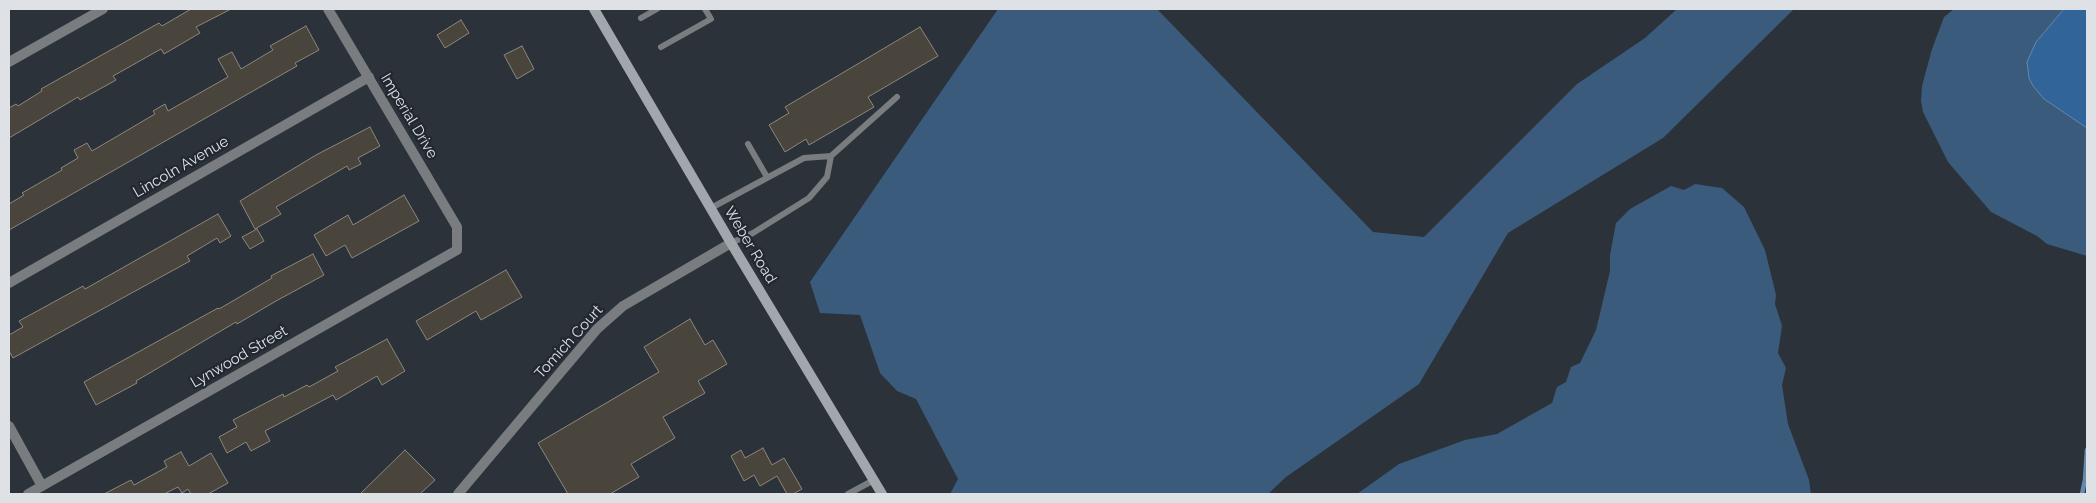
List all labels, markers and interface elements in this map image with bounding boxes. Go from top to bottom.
street label: Imperial Drive [377,70,441,162]
street label: Lincoln Avenue [130,132,232,202]
street label: Weber Road [720,203,780,287]
street label: Tomich Court [531,302,607,382]
street label: Lynwood Street [187,322,291,392]

